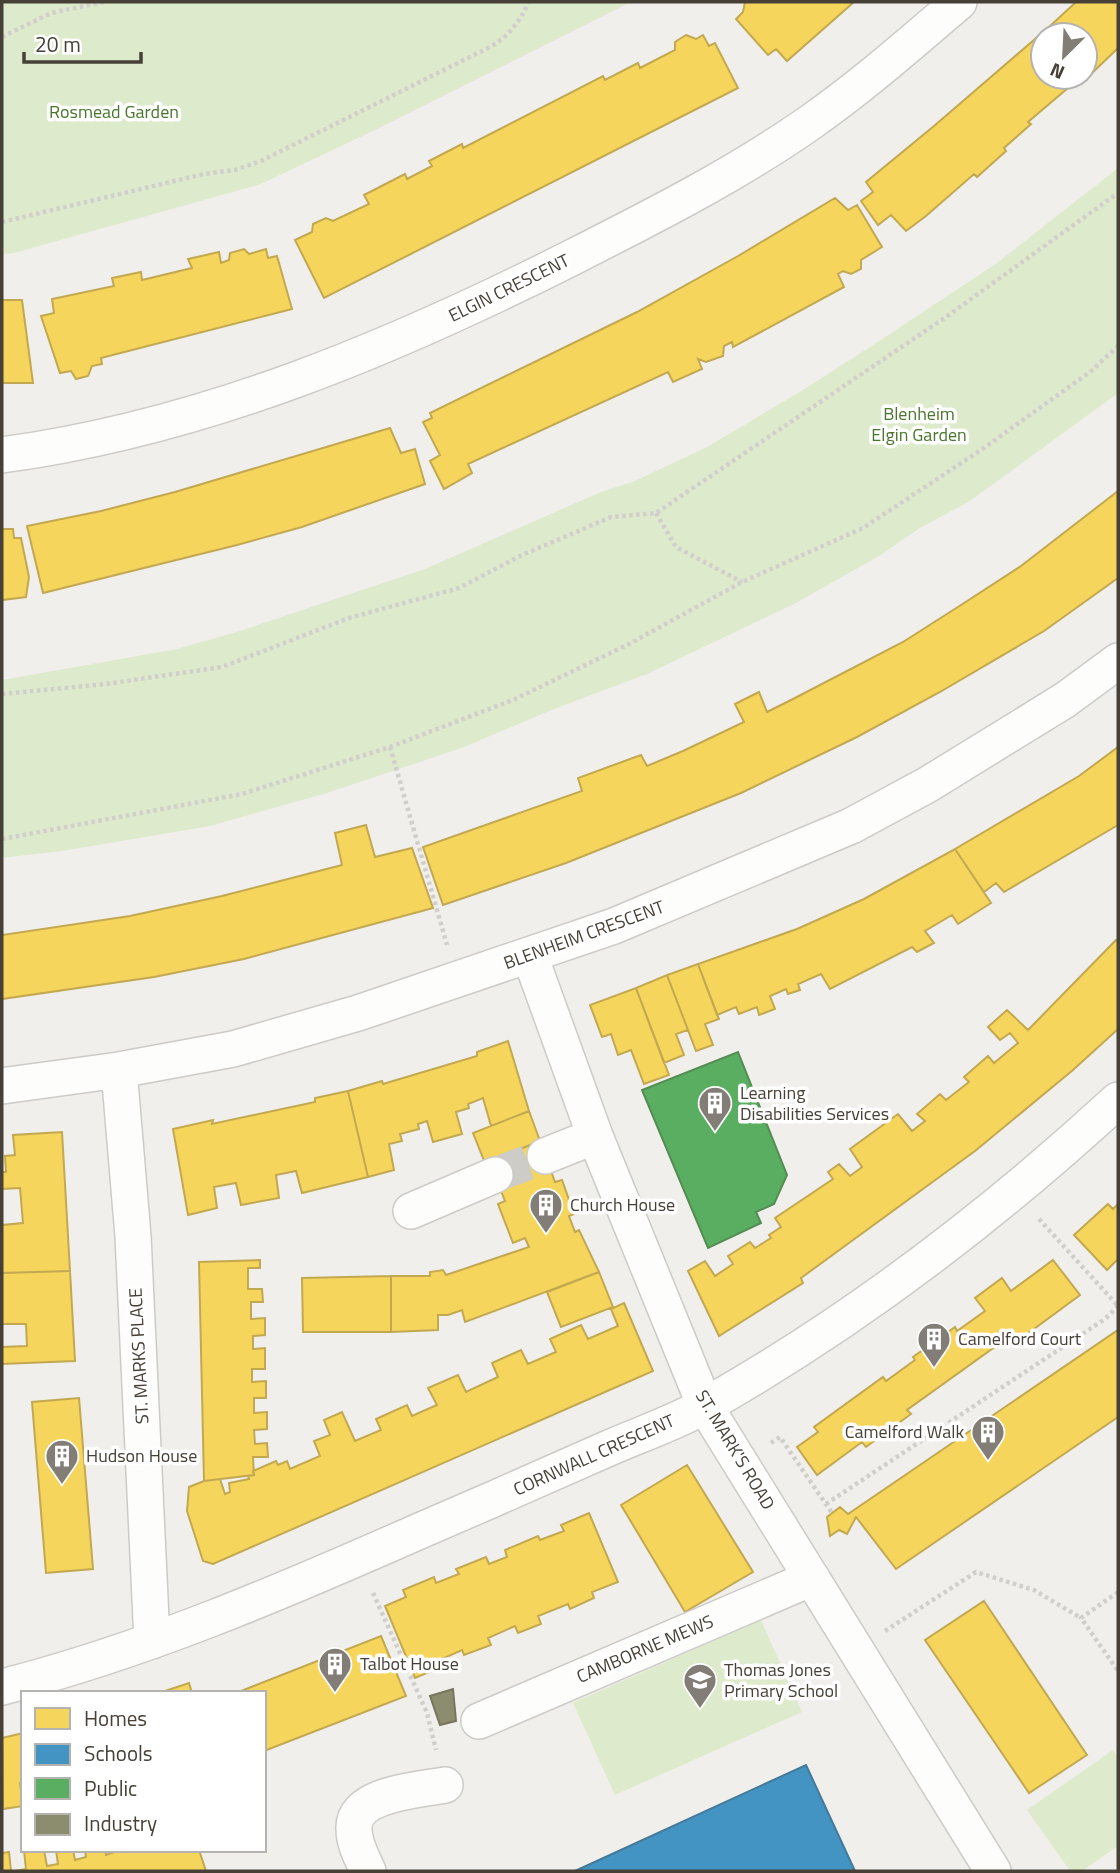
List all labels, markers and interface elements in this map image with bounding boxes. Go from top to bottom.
scale bar [24,21,142,65]
north arrow [1029,21,1099,91]
text: 20 m [35,28,81,60]
text: N [1045,56,1069,88]
park label: Rosmead Garden [49,98,179,125]
street label: ELGIN CRESCENT [444,246,574,329]
park label: Blenheim Elgin Garden [871,400,967,448]
street label: BLENHEIM CRESCENT [500,893,669,976]
place label: Learning Disabilities Services [740,1079,889,1127]
building icon: Learning Disabilities Services [696,1084,734,1133]
building icon: Church House [527,1186,565,1235]
place label: Church House [570,1191,675,1218]
street label: ST. MARKS PLACE [121,1287,156,1425]
building icon: Camelford Court [915,1320,953,1369]
place label: Camelford Court [958,1325,1082,1352]
street label: ST. MARK'S ROAD [689,1385,782,1515]
street label: CORNWALL CRESCENT [509,1407,679,1502]
building icon: Camelford Walk [969,1413,1007,1462]
place label: Camelford Walk [845,1418,964,1445]
building icon: Hudson House [43,1437,81,1486]
place label: Hudson House [86,1442,197,1469]
street label: CAMBORNE MEWS [572,1607,718,1690]
building icon: Talbot House [316,1645,354,1694]
place label: Talbot House [360,1650,459,1677]
place label: Thomas Jones Primary School [724,1656,838,1704]
school or university icon: Thomas Jones Primary School [681,1661,719,1710]
legend [21,1691,266,1852]
text: Homes [84,1702,147,1734]
text: Schools [84,1737,153,1769]
text: Public [84,1772,137,1804]
text: Industry [84,1807,157,1839]

